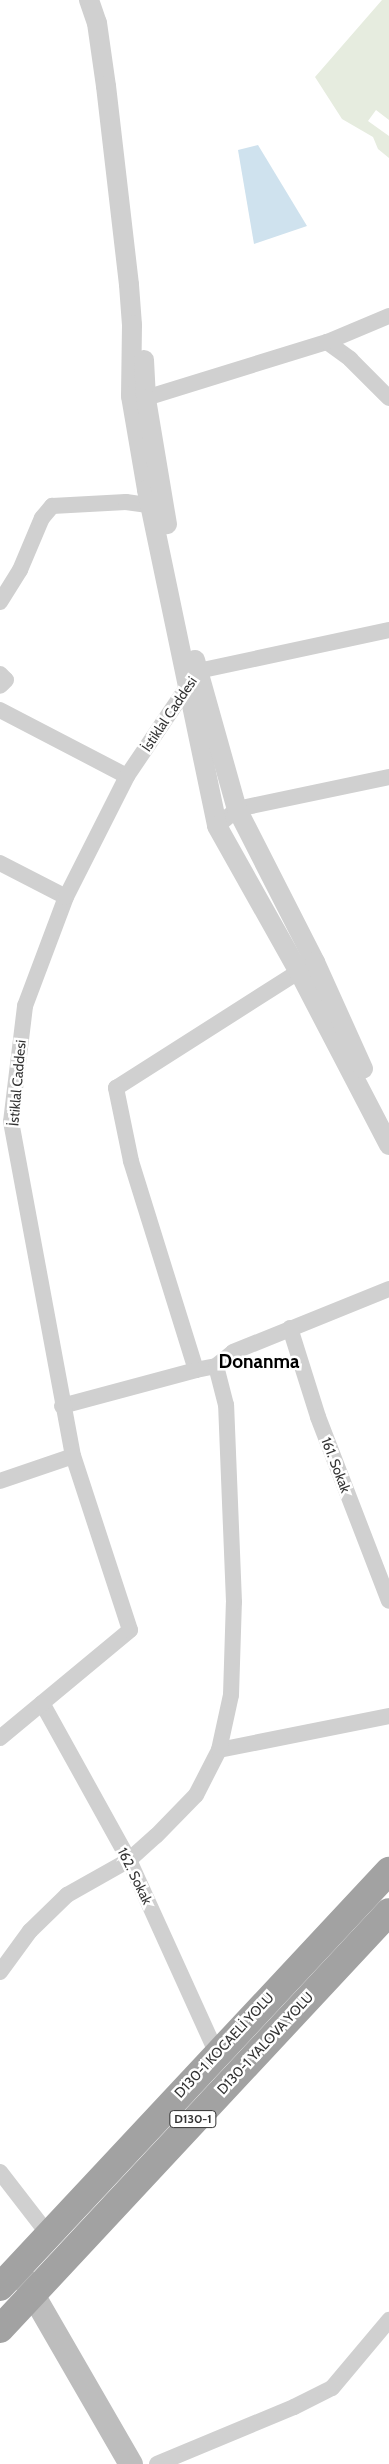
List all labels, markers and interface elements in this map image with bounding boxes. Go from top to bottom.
street label: İstiklal Caddesi [138,673,200,755]
street label: İstiklal Caddesi [5,1039,29,1127]
district label: Donanma [219,1351,299,1373]
street label: 161. Sokak [318,1435,354,1495]
street label: 162. Sokak [114,1845,156,1907]
street label: D130-1 KOCAELİ YOLU [171,1989,277,2101]
street label: D130-1 YALOVA YOLU [213,1989,317,2097]
road number: D130-1 [169,2110,217,2128]

